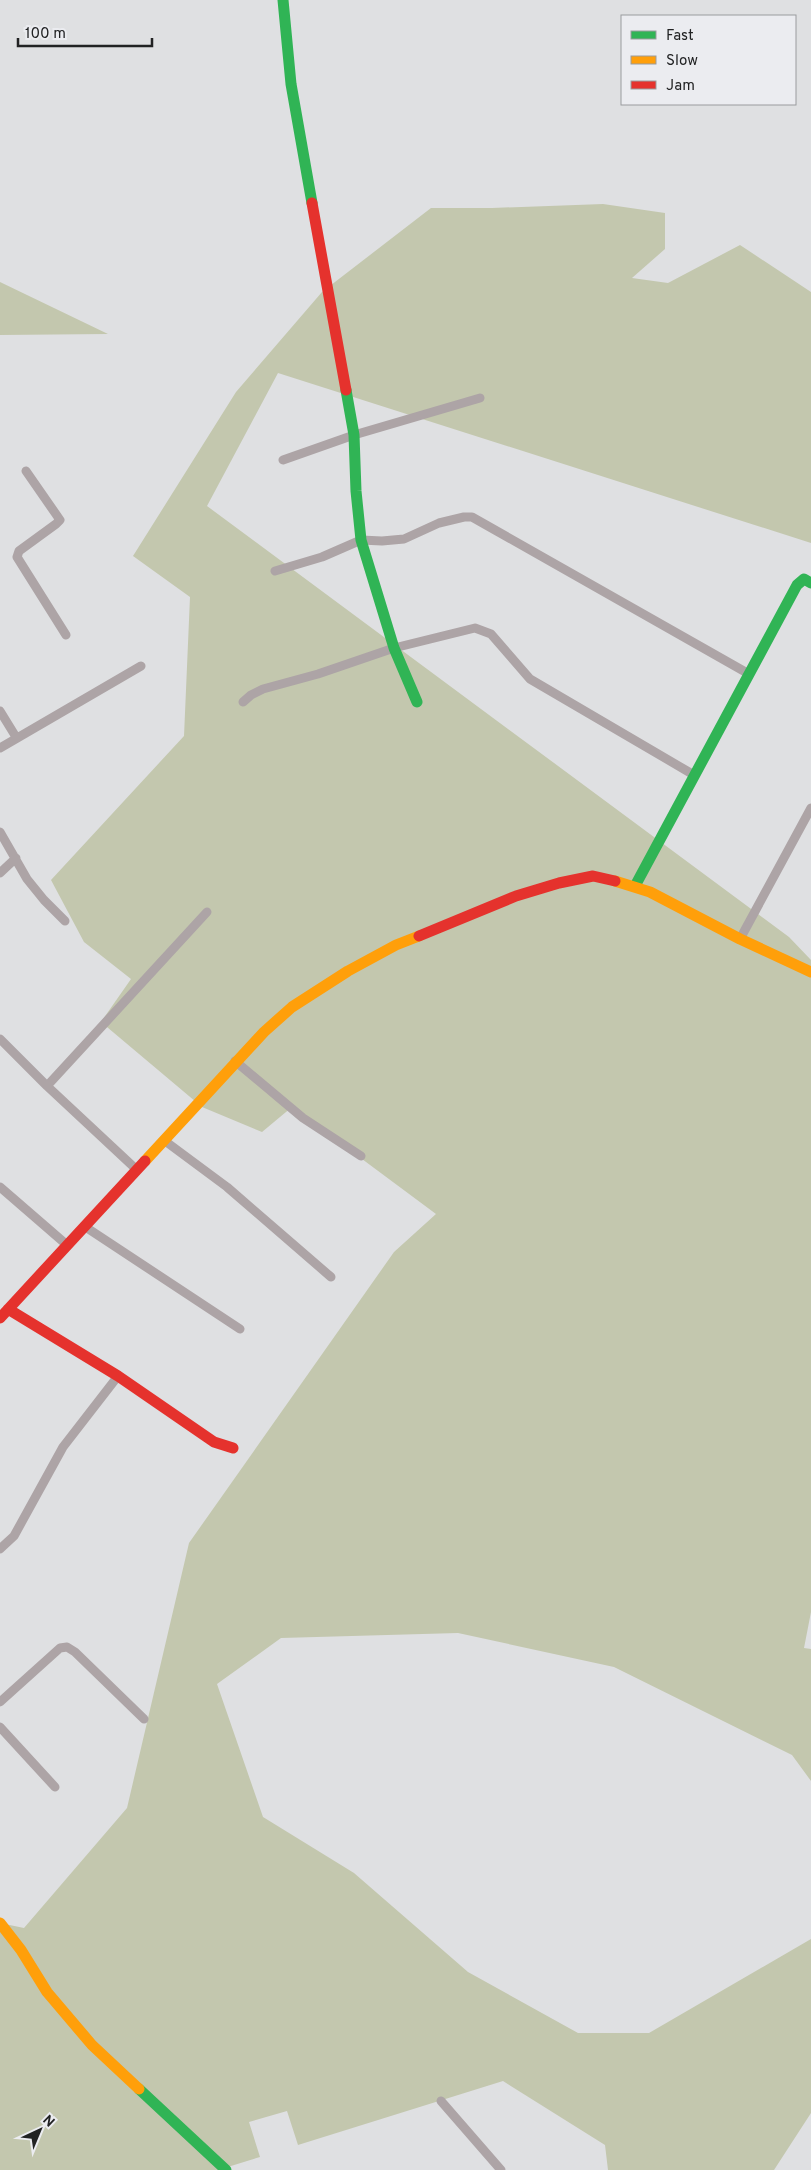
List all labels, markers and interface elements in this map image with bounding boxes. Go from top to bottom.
scale bar [18,15,151,47]
legend [621,15,796,105]
text: 100 m [25,25,66,44]
text: Fast [666,27,694,46]
text: Slow [666,52,698,71]
text: Jam [666,77,695,96]
north arrow [15,2105,65,2155]
text: N [38,2112,58,2131]

